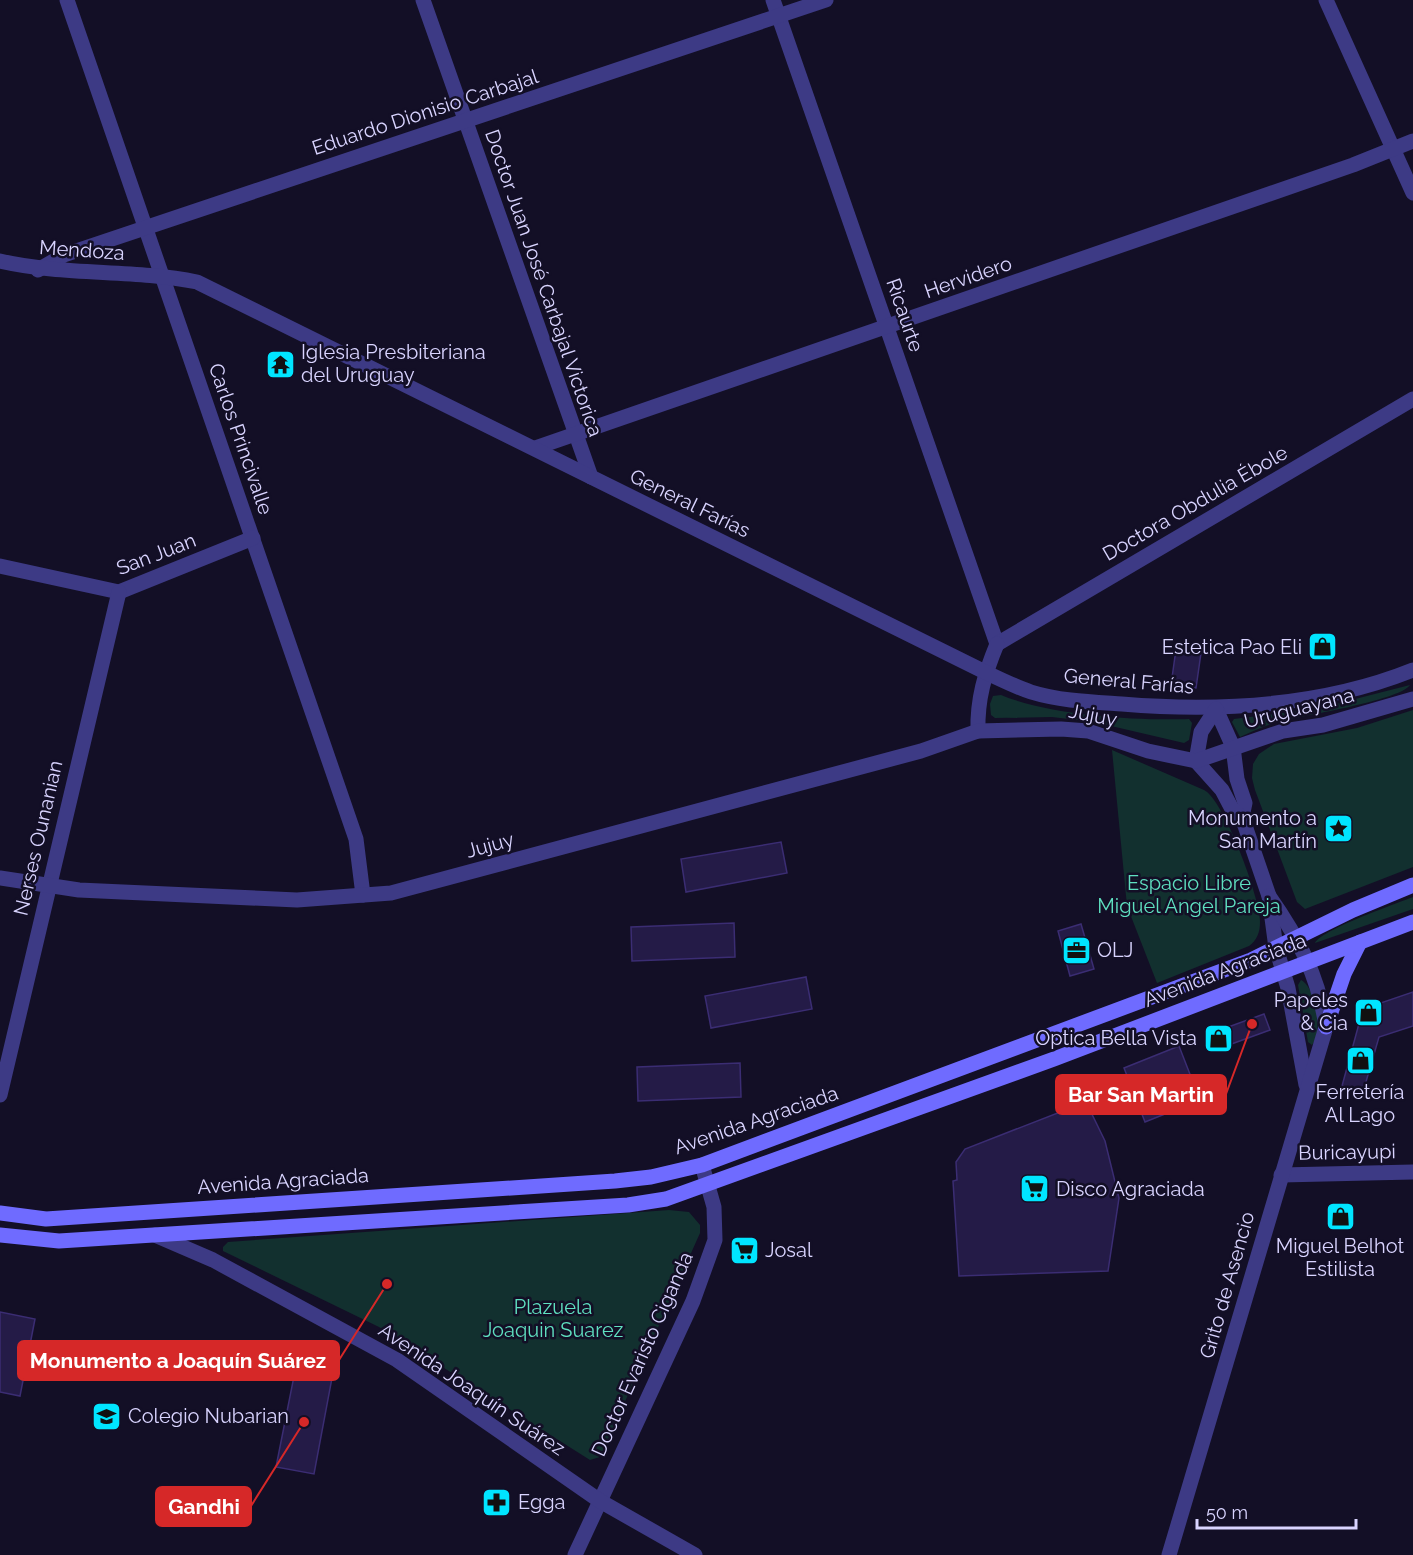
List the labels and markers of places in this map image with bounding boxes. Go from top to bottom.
place label: Iglesia Presbiteriana del Uruguay [301,340,486,387]
temple icon: Iglesia Presbiteriana del Uruguay [264,348,296,380]
shop icon: Estetica Pao Eli [1307,631,1339,663]
place label: Estetica Pao Eli [1162,635,1302,659]
place label: Monumento a San Martín [1188,806,1317,853]
place icon: Monumento a San Martín [1322,813,1354,845]
office icon: OLJ [1060,934,1092,966]
place label: OLJ [1097,938,1133,962]
place label: Papeles & Cia [1274,988,1348,1035]
shop icon: Papeles & Cia [1353,996,1385,1028]
shop icon: Optica Bella Vista [1202,1022,1234,1054]
place label: Optica Bella Vista [1035,1026,1197,1050]
shop icon: Ferretería Al Lago [1344,1045,1376,1077]
callout: Bar San Martin [1056,1075,1226,1114]
place label: Ferretería Al Lago [1316,1080,1404,1127]
supermarket icon: Disco Agraciada [1019,1173,1051,1205]
place label: Disco Agraciada [1056,1177,1205,1201]
shop icon: Miguel Belhot Estilista [1324,1200,1356,1232]
supermarket icon: Josal [728,1234,760,1266]
place label: Miguel Belhot Estilista [1276,1234,1405,1281]
place label: Josal [765,1238,813,1262]
callout: Monumento a Joaquín Suárez [18,1341,339,1380]
school or university icon: Colegio Nubarian [91,1400,123,1432]
place label: Colegio Nubarian [128,1404,289,1428]
pharmacy icon: Egga [481,1486,513,1518]
callout: Gandhi [156,1487,251,1526]
place label: Egga [518,1490,566,1514]

